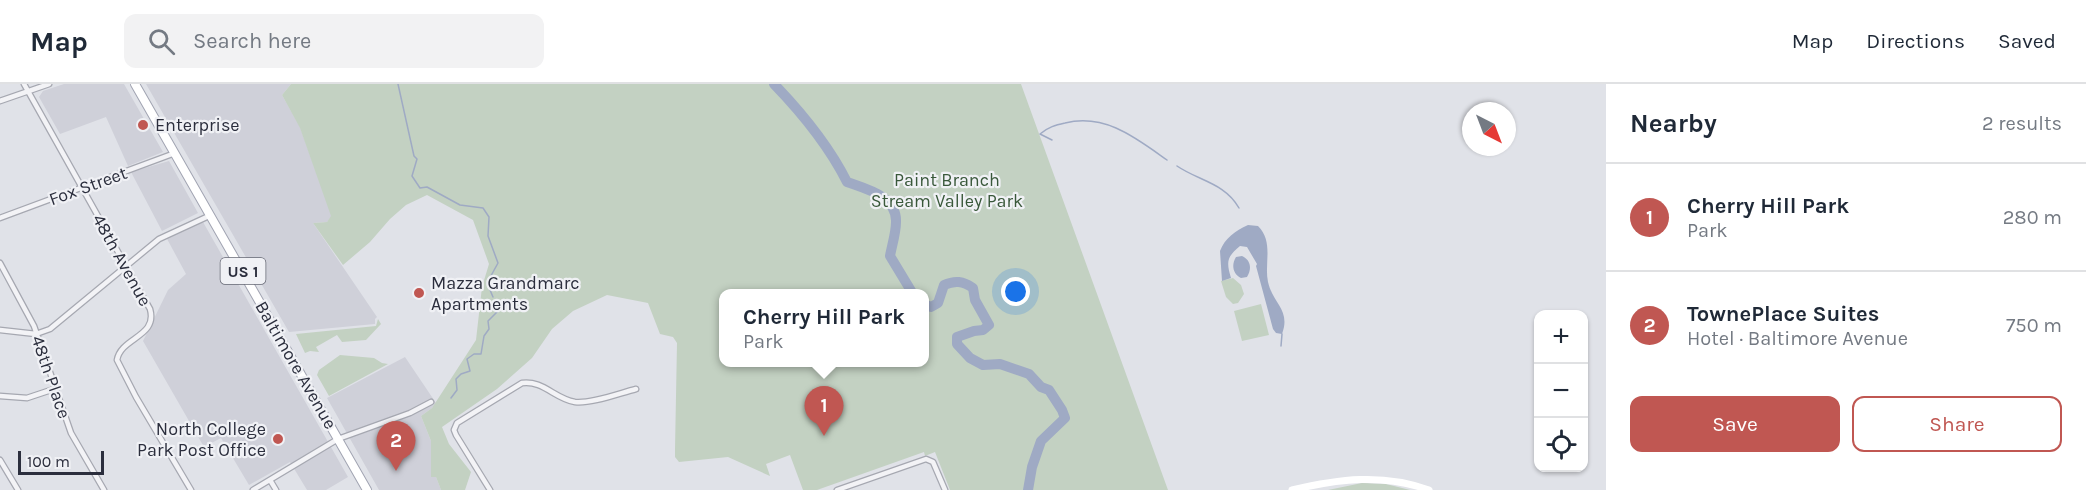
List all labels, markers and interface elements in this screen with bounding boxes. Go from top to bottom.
search box [124,14,544,68]
text: Map [30,25,88,58]
icon: search [145,25,178,58]
text: Search here [193,28,311,54]
text: Map [1792,29,1833,53]
text: Directions [1866,29,1965,53]
text: Saved [1998,29,2056,53]
north arrow [1462,102,1516,156]
text: Nearby [1630,108,1717,139]
text: 2 results [1982,112,2062,135]
place label: Enterprise [155,114,240,136]
marker: Enterprise [136,118,150,132]
street label: Fox Street [46,162,130,210]
park label: Paint Branch Stream Valley Park [871,169,1023,212]
text: Cherry Hill Park [1687,193,1849,219]
text: 1 [1646,206,1653,229]
text: 280 m [2003,206,2062,229]
street label: 48th Avenue [88,210,156,310]
text: Park [1687,219,1728,242]
road number: US 1 [220,258,266,284]
place label: Mazza Grandmarc Apartments [431,272,580,315]
your location [1001,277,1030,306]
marker: Mazza Grandmarc Apartments [412,286,426,300]
popup [719,289,929,367]
street label: Baltimore Avenue [250,297,342,433]
text: TownePlace Suites [1687,301,1879,327]
text: Cherry Hill Park [743,304,905,330]
map controls [1534,310,1588,472]
button: + [1534,310,1588,364]
text: 2 [1643,314,1656,337]
text: 750 m [2006,314,2062,337]
text: Hotel · Baltimore Avenue [1687,327,1908,350]
text: Park [743,330,783,353]
street label: 48th Place [27,333,75,421]
button: − [1534,364,1588,418]
pin: 1 [804,386,844,436]
button: Save [1630,396,1840,452]
button: Share [1852,396,2062,452]
place label: North College Park Post Office [137,418,266,461]
button: locate [1534,418,1588,472]
pin: 2 [376,422,416,471]
marker: North College Park Post Office [271,432,285,446]
scale bar [18,448,104,476]
text: 100 m [27,452,70,471]

